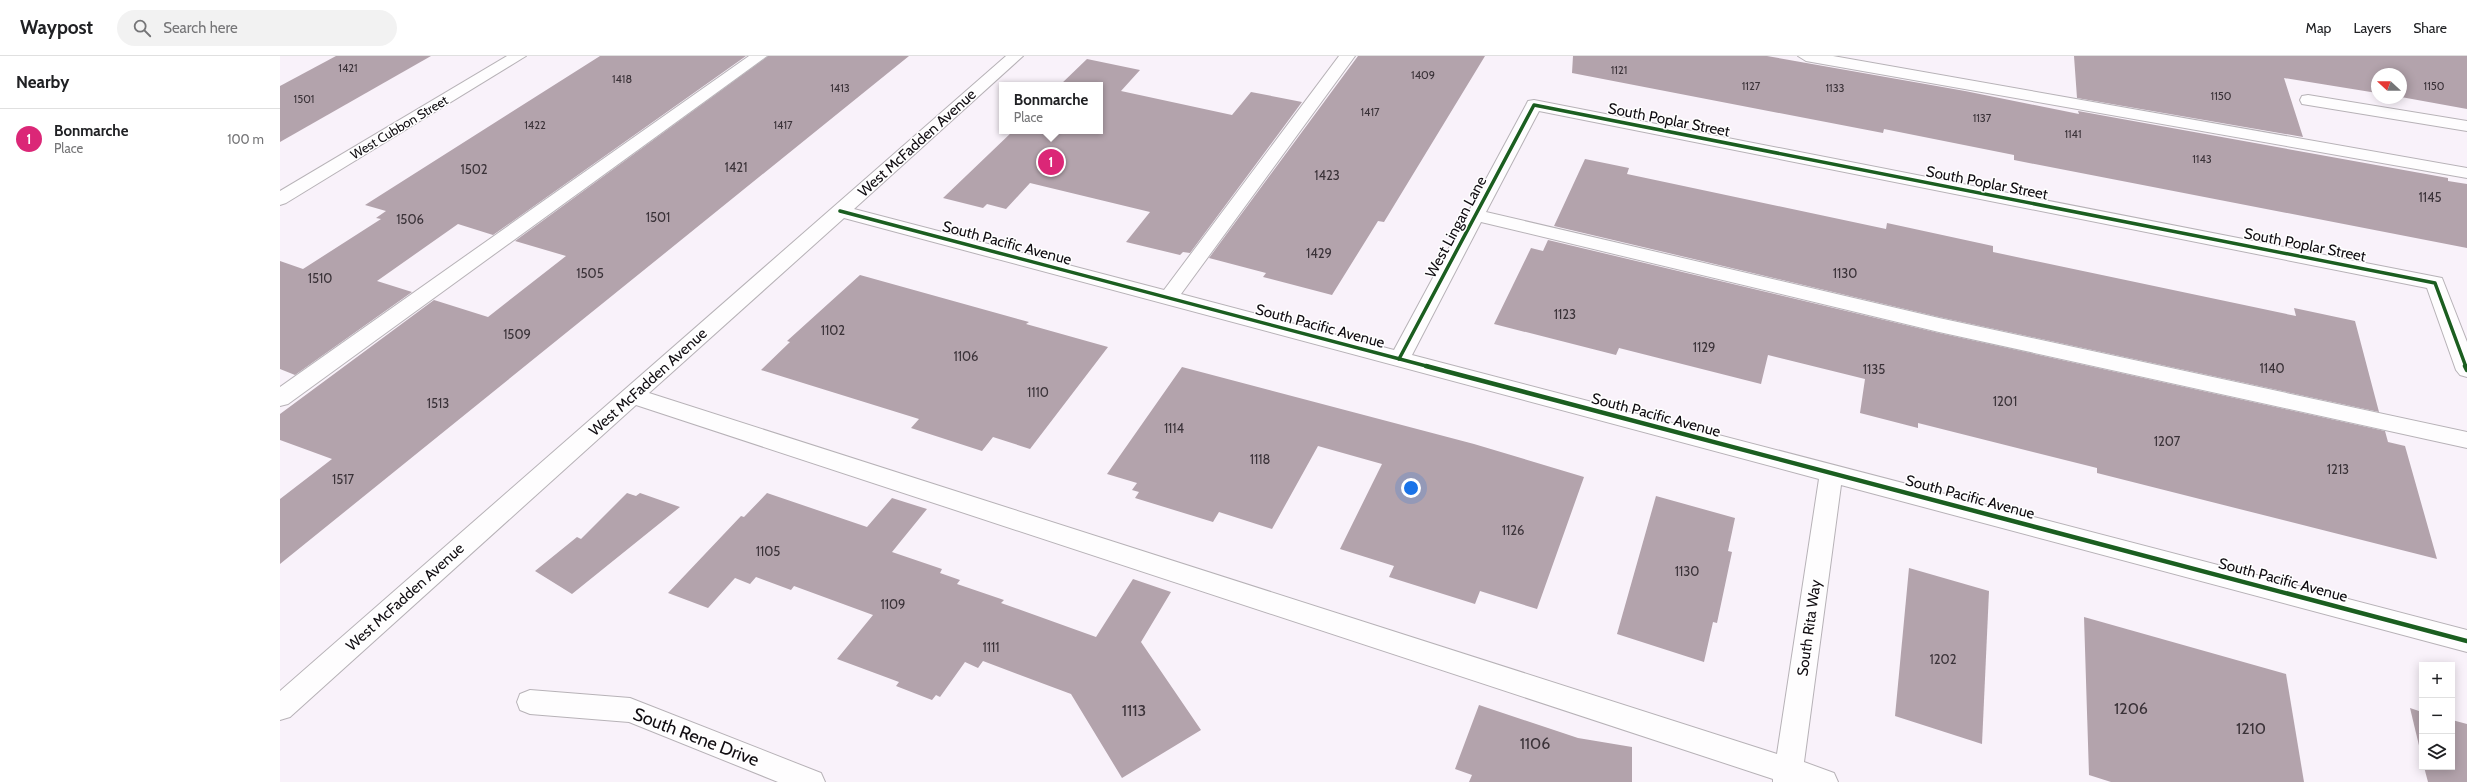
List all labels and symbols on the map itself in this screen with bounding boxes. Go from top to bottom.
house number: 1421 [338,61,358,75]
house number: 1121 [1611,63,1627,77]
house number: 1409 [1411,68,1435,82]
north arrow [2371,68,2407,104]
house number: 1418 [612,72,632,86]
house number: 1127 [1742,79,1761,93]
house number: 1150 [2424,79,2445,93]
house number: 1413 [830,81,850,95]
house number: 1133 [1825,81,1845,95]
street label: West McFadden Avenue [854,85,980,201]
house number: 1150 [2211,89,2232,103]
street label: West Cubbon Street [347,91,451,162]
house number: 1501 [294,92,314,106]
street label: South Poplar Street [1607,99,1731,141]
house number: 1417 [1360,105,1380,119]
house number: 1137 [1973,111,1992,125]
house number: 1422 [524,118,546,132]
house number: 1417 [773,118,793,132]
house number: 1141 [2064,127,2082,141]
pin: 1 [1038,147,1064,177]
house number: 1143 [2192,152,2212,166]
house number: 1421 [725,159,747,175]
house number: 1502 [460,161,488,177]
street label: South Poplar Street [1925,162,2049,204]
house number: 1423 [1314,167,1340,183]
street label: West Lingan Lane [1422,173,1490,281]
house number: 1145 [2418,189,2442,205]
house number: 1501 [646,209,670,225]
house number: 1506 [396,211,424,227]
street label: South Pacific Avenue [940,217,1074,269]
street label: South Poplar Street [2243,224,2367,266]
house number: 1429 [1306,245,1332,261]
house number: 1505 [576,265,604,281]
house number: 1130 [1833,265,1857,281]
house number: 1510 [308,270,332,286]
street label: South Pacific Avenue [1253,300,1387,352]
house number: 1123 [1554,306,1576,322]
house number: 1102 [821,322,845,338]
street label: West McFadden Avenue [585,324,711,440]
house number: 1509 [503,326,531,342]
house number: 1129 [1693,339,1715,355]
house number: 1106 [954,348,978,364]
house number: 1140 [2259,360,2285,376]
house number: 1135 [1863,361,1885,377]
house number: 1110 [1027,384,1049,400]
street label: South Pacific Avenue [1589,389,1723,441]
house number: 1201 [1993,393,2017,409]
house number: 1513 [427,395,449,411]
house number: 1114 [1164,420,1185,436]
house number: 1207 [2154,433,2181,449]
house number: 1118 [1250,451,1270,467]
house number: 1213 [2327,461,2349,477]
house number: 1517 [332,471,354,487]
street label: South Pacific Avenue [1903,471,2037,523]
your location [1401,478,1421,498]
house number: 1126 [1502,522,1524,538]
street label: West McFadden Avenue [342,539,468,655]
house number: 1105 [756,543,780,559]
street label: South Pacific Avenue [2216,554,2350,606]
house number: 1130 [1675,563,1699,579]
street label: South Rita Way [1793,578,1825,677]
house number: 1109 [881,596,905,612]
house number: 1111 [983,639,999,655]
house number: 1202 [1930,651,1957,667]
house number: 1206 [2114,699,2148,718]
house number: 1113 [1122,701,1146,720]
street label: South Rene Drive [630,703,762,771]
house number: 1210 [2236,719,2266,738]
house number: 1106 [1520,734,1550,753]

